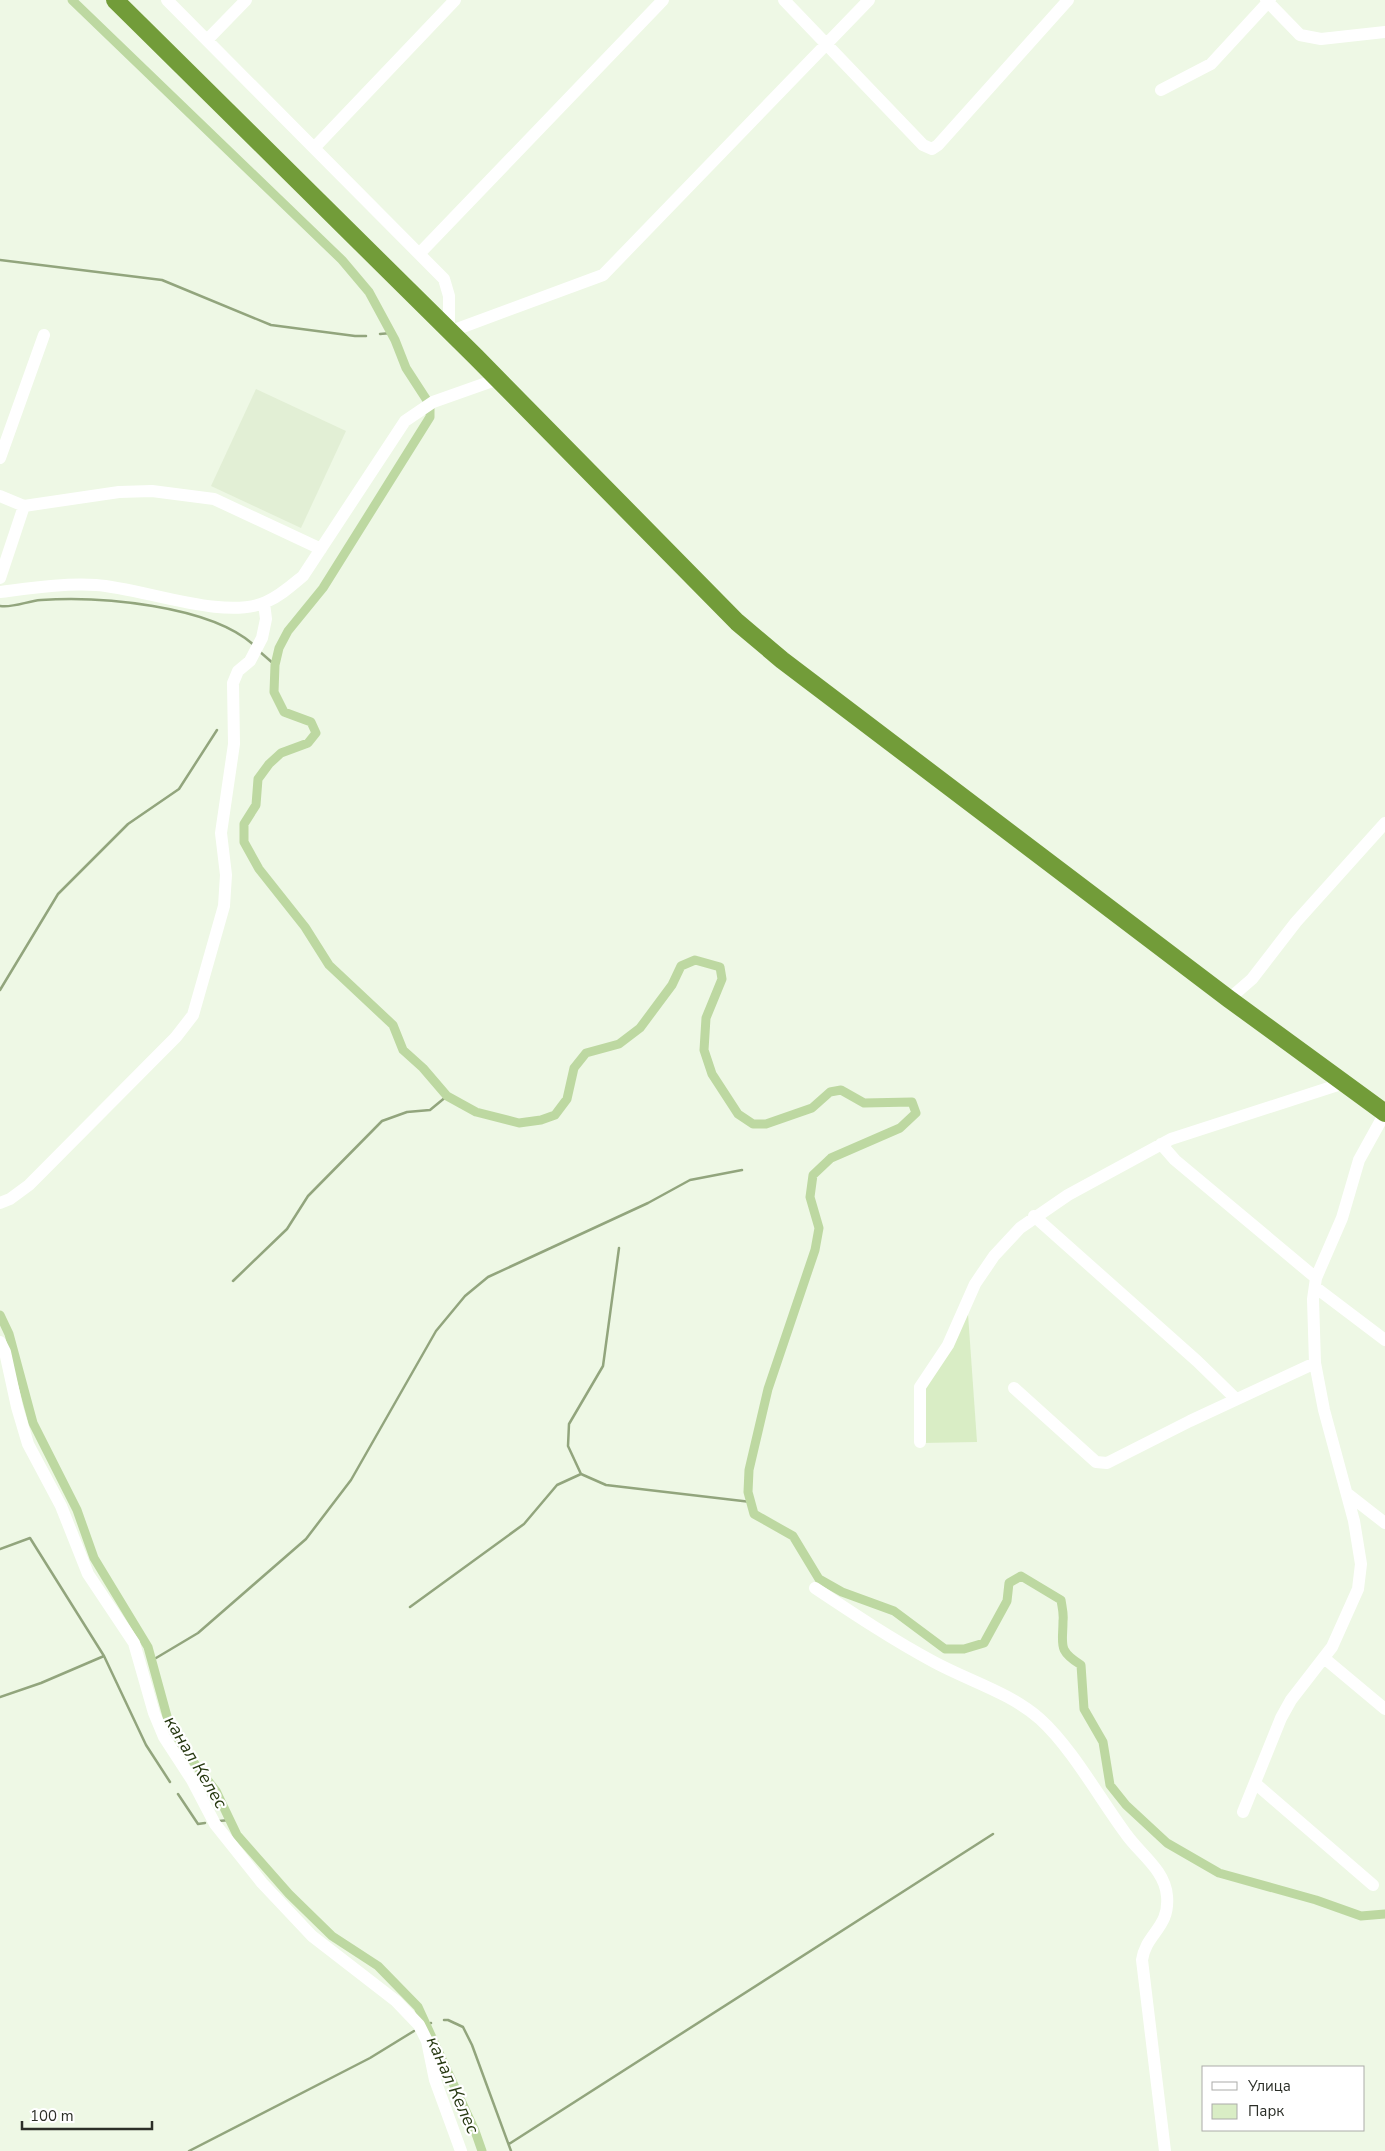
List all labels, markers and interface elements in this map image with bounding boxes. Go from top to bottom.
water label: канал Келес [159,1711,233,1813]
water label: канал Келес [421,2033,485,2138]
legend [1202,2066,1365,2131]
text: Улица [1247,2076,1291,2096]
scale bar [22,2098,152,2130]
text: Парк [1248,2101,1284,2121]
text: 100 m [30,2106,74,2126]

